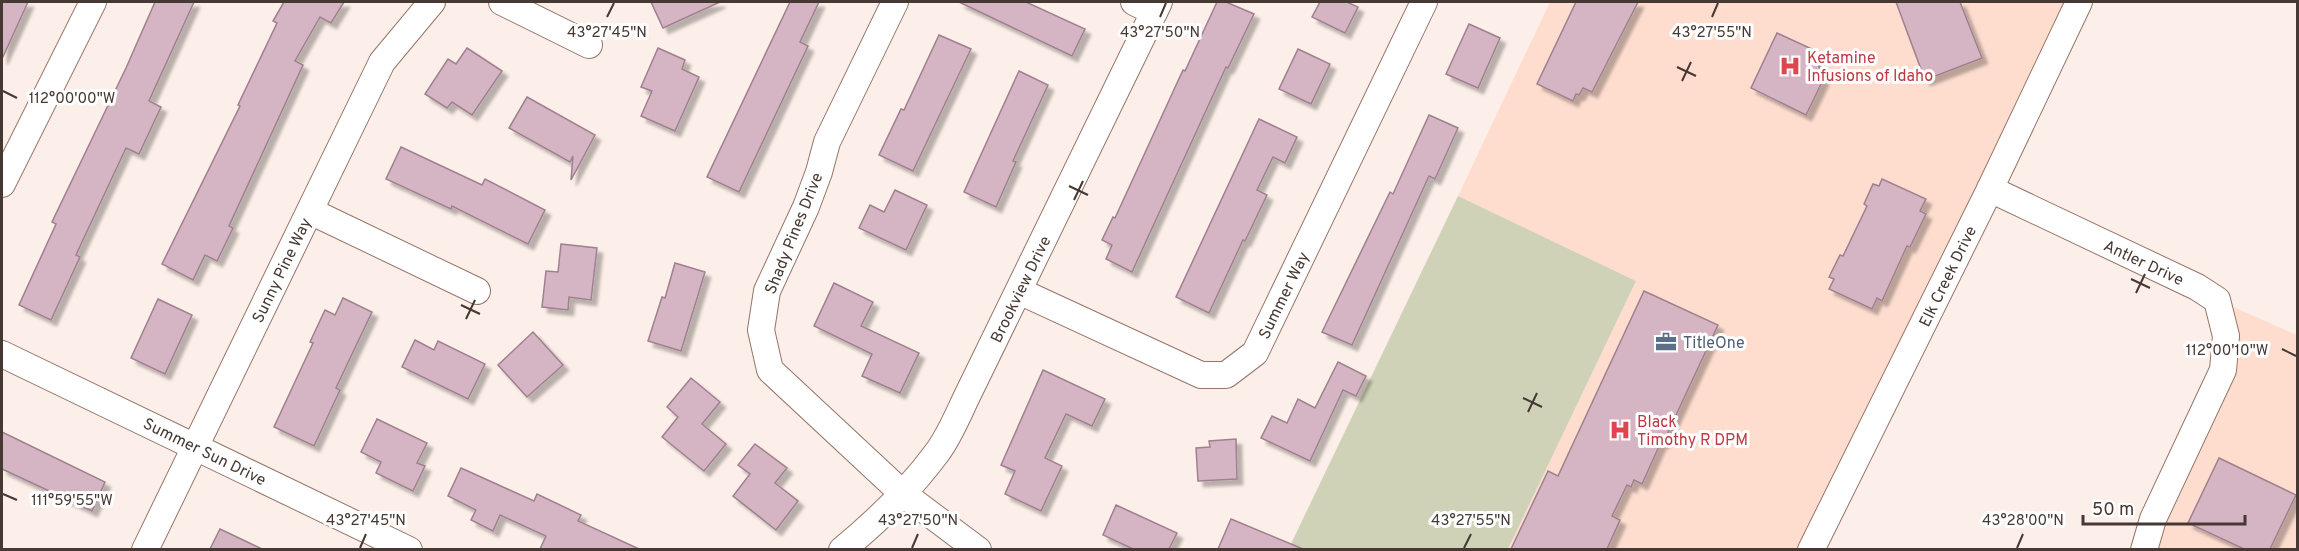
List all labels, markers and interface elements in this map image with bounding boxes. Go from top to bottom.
text: 43°27'45"N [567,24,647,43]
text: 43°27'50"N [1120,24,1200,43]
text: 43°27'55"N [1672,24,1752,43]
place label: Ketamine Infusions of Idaho [1807,49,1933,87]
hospital icon: Ketamine Infusions of Idaho [1778,54,1802,78]
text: 112°00'00"W [29,90,115,109]
street label: Shady Pines Drive [761,170,828,298]
street label: Sunny Pine Way [249,215,317,327]
street label: Elk Creek Drive [1916,223,1982,331]
street label: Brookview Drive [987,233,1056,347]
street label: Antler Drive [2100,237,2186,291]
street label: Summer Way [1255,249,1315,343]
office icon: TitleOne [1654,330,1678,354]
place label: TitleOne [1683,334,1745,354]
text: 112°00'10"W [2186,342,2268,361]
place label: Black Timothy R DPM [1637,413,1748,451]
street label: Summer Sun Drive [139,414,269,491]
hospital icon: Black Timothy R DPM [1608,418,1632,442]
scale bar [2083,488,2245,526]
text: 111°59'55"W [31,492,113,511]
text: 50 m [2092,499,2134,522]
text: 43°27'45"N [326,512,406,531]
text: 43°27'50"N [878,512,958,531]
text: 43°27'55"N [1431,512,1511,531]
text: 43°28'00"N [1982,512,2064,531]

